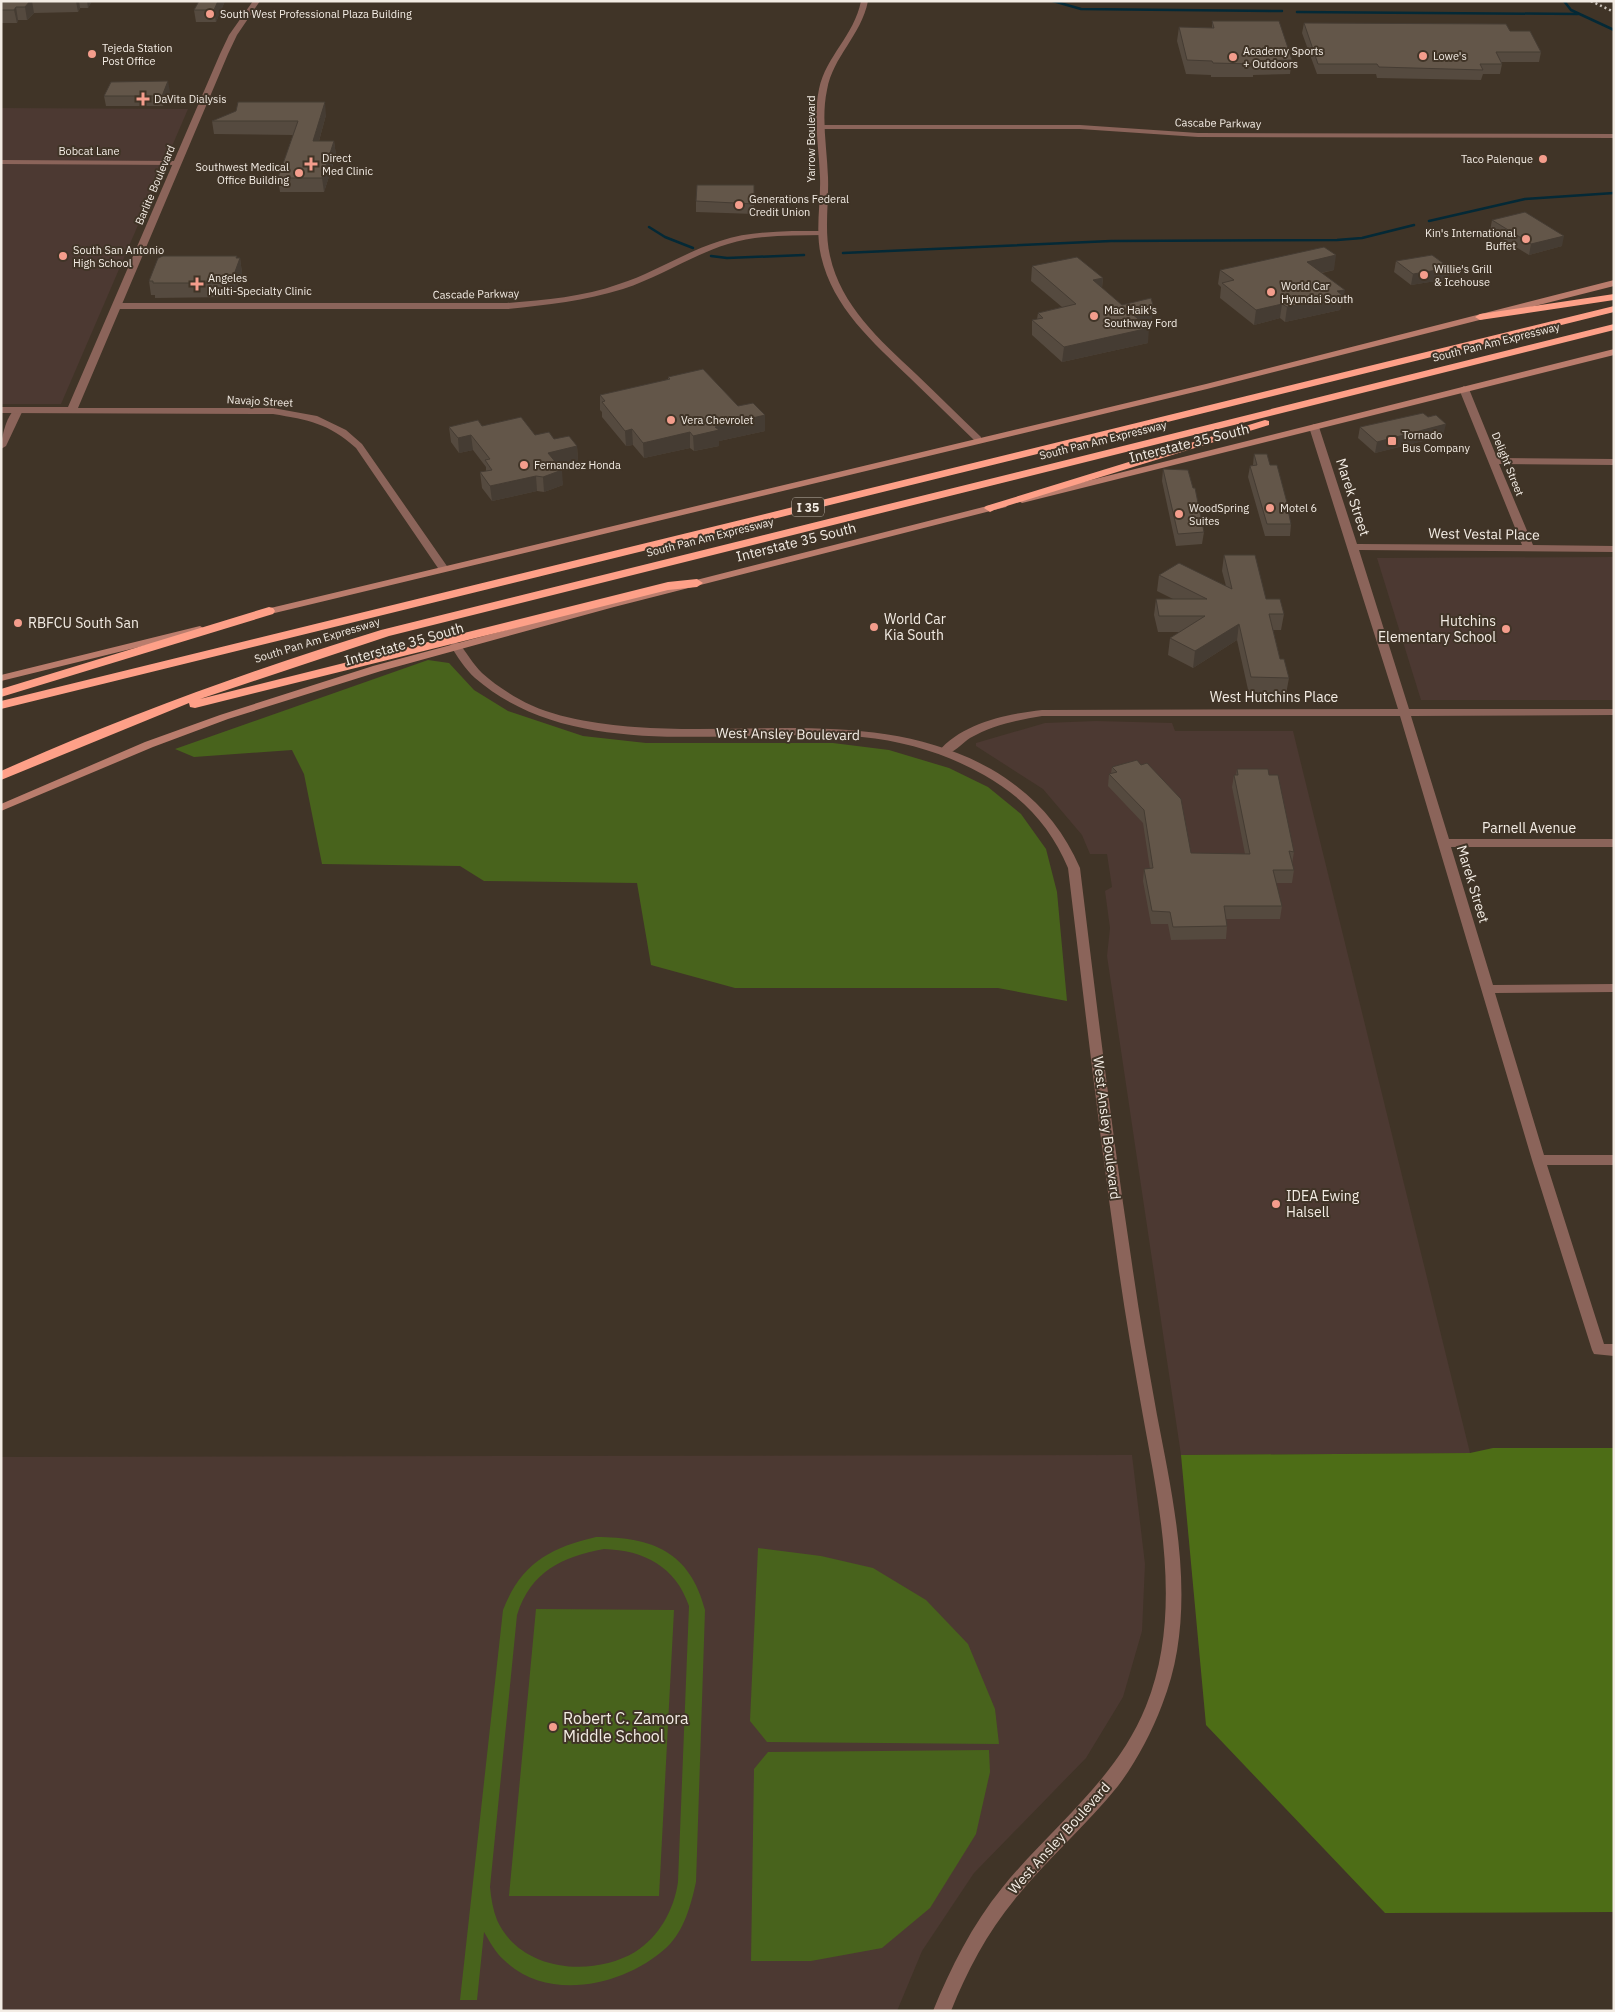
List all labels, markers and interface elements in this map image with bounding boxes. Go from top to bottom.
place label: South West Professional Plaza Building [220,7,412,21]
marker: South West Professional Plaza Building [204,8,216,20]
place label: Tejeda Station Post Office [102,41,172,68]
place label: Academy Sports + Outdoors [1243,44,1324,71]
marker: Tejeda Station Post Office [86,48,98,60]
place label: Lowe's [1433,49,1467,63]
marker: Lowe's [1417,50,1429,62]
marker: Academy Sports + Outdoors [1227,51,1239,63]
marker: DaVita Dialysis [136,92,150,106]
place label: DaVita Dialysis [154,92,227,106]
street label: Yarrow Boulevard [804,95,818,183]
street label: Cascabe Parkway [1175,115,1262,131]
street label: Barlite Boulevard [132,143,178,227]
street label: Bobcat Lane [58,144,120,158]
place label: Direct Med Clinic [322,151,374,178]
place label: Taco Palenque [1461,152,1533,166]
marker: Taco Palenque [1537,153,1549,165]
marker: Direct Med Clinic [304,157,318,171]
place label: Southwest Medical Office Building [195,160,289,187]
marker: Southwest Medical Office Building [293,167,305,179]
place label: Generations Federal Credit Union [749,192,849,219]
marker: Generations Federal Credit Union [733,199,745,211]
place label: Kin's International Buffet [1425,226,1516,253]
marker: Kin's International Buffet [1520,233,1532,245]
place label: South San Antonio High School [73,243,164,270]
marker: South San Antonio High School [57,250,69,262]
place label: Willie's Grill & Icehouse [1434,262,1492,289]
marker: Willie's Grill & Icehouse [1418,269,1430,281]
place label: Angeles Multi-Specialty Clinic [208,271,312,298]
marker: Angeles Multi-Specialty Clinic [190,277,204,291]
place label: World Car Hyundai South [1281,279,1353,306]
street label: Cascade Parkway [433,286,520,302]
marker: World Car Hyundai South [1265,286,1277,298]
place label: Mac Haik's Southway Ford [1104,303,1178,330]
marker: Mac Haik's Southway Ford [1088,310,1100,322]
street label: South Pan Am Expressway [1431,319,1562,365]
street label: Navajo Street [226,392,294,410]
place label: Vera Chevrolet [681,413,753,427]
marker: Vera Chevrolet [665,414,677,426]
street label: South Pan Am Expressway [1038,417,1169,463]
street label: Interstate 35 South [1127,419,1251,467]
place label: Tornado Bus Company [1402,428,1470,455]
street label: Delight Street [1489,430,1527,498]
marker: Tornado Bus Company [1386,435,1398,447]
street label: Marek Street [1332,456,1374,538]
place label: Fernandez Honda [534,458,621,472]
marker: Fernandez Honda [518,459,530,471]
road number: I 35 [792,498,824,516]
place label: WoodSpring Suites [1189,501,1249,528]
place label: Motel 6 [1280,501,1317,515]
marker: Motel 6 [1264,502,1276,514]
marker: WoodSpring Suites [1173,508,1185,520]
street label: South Pan Am Expressway [645,514,776,560]
street label: Interstate 35 South [734,518,858,566]
street label: West Vestal Place [1428,524,1540,544]
place label: World Car Kia South [884,610,946,644]
place label: Hutchins Elementary School [1378,612,1496,646]
place label: RBFCU South San [28,614,139,632]
street label: South Pan Am Expressway [252,614,382,666]
marker: RBFCU South San [12,617,24,629]
street label: Interstate 35 South [342,618,466,670]
marker: World Car Kia South [868,621,880,633]
marker: Hutchins Elementary School [1500,623,1512,635]
street label: West Hutchins Place [1210,688,1339,706]
street label: West Ansley Boulevard [716,724,860,744]
street label: Parnell Avenue [1482,819,1576,837]
street label: Marek Street [1453,843,1493,925]
street label: West Ansley Boulevard [1089,1055,1125,1201]
place label: IDEA Ewing Halsell [1286,1187,1360,1221]
marker: IDEA Ewing Halsell [1270,1198,1282,1210]
place label: Robert C. Zamora Middle School [563,1708,689,1746]
marker: Robert C. Zamora Middle School [547,1721,559,1733]
street label: West Ansley Boulevard [1004,1778,1114,1898]

